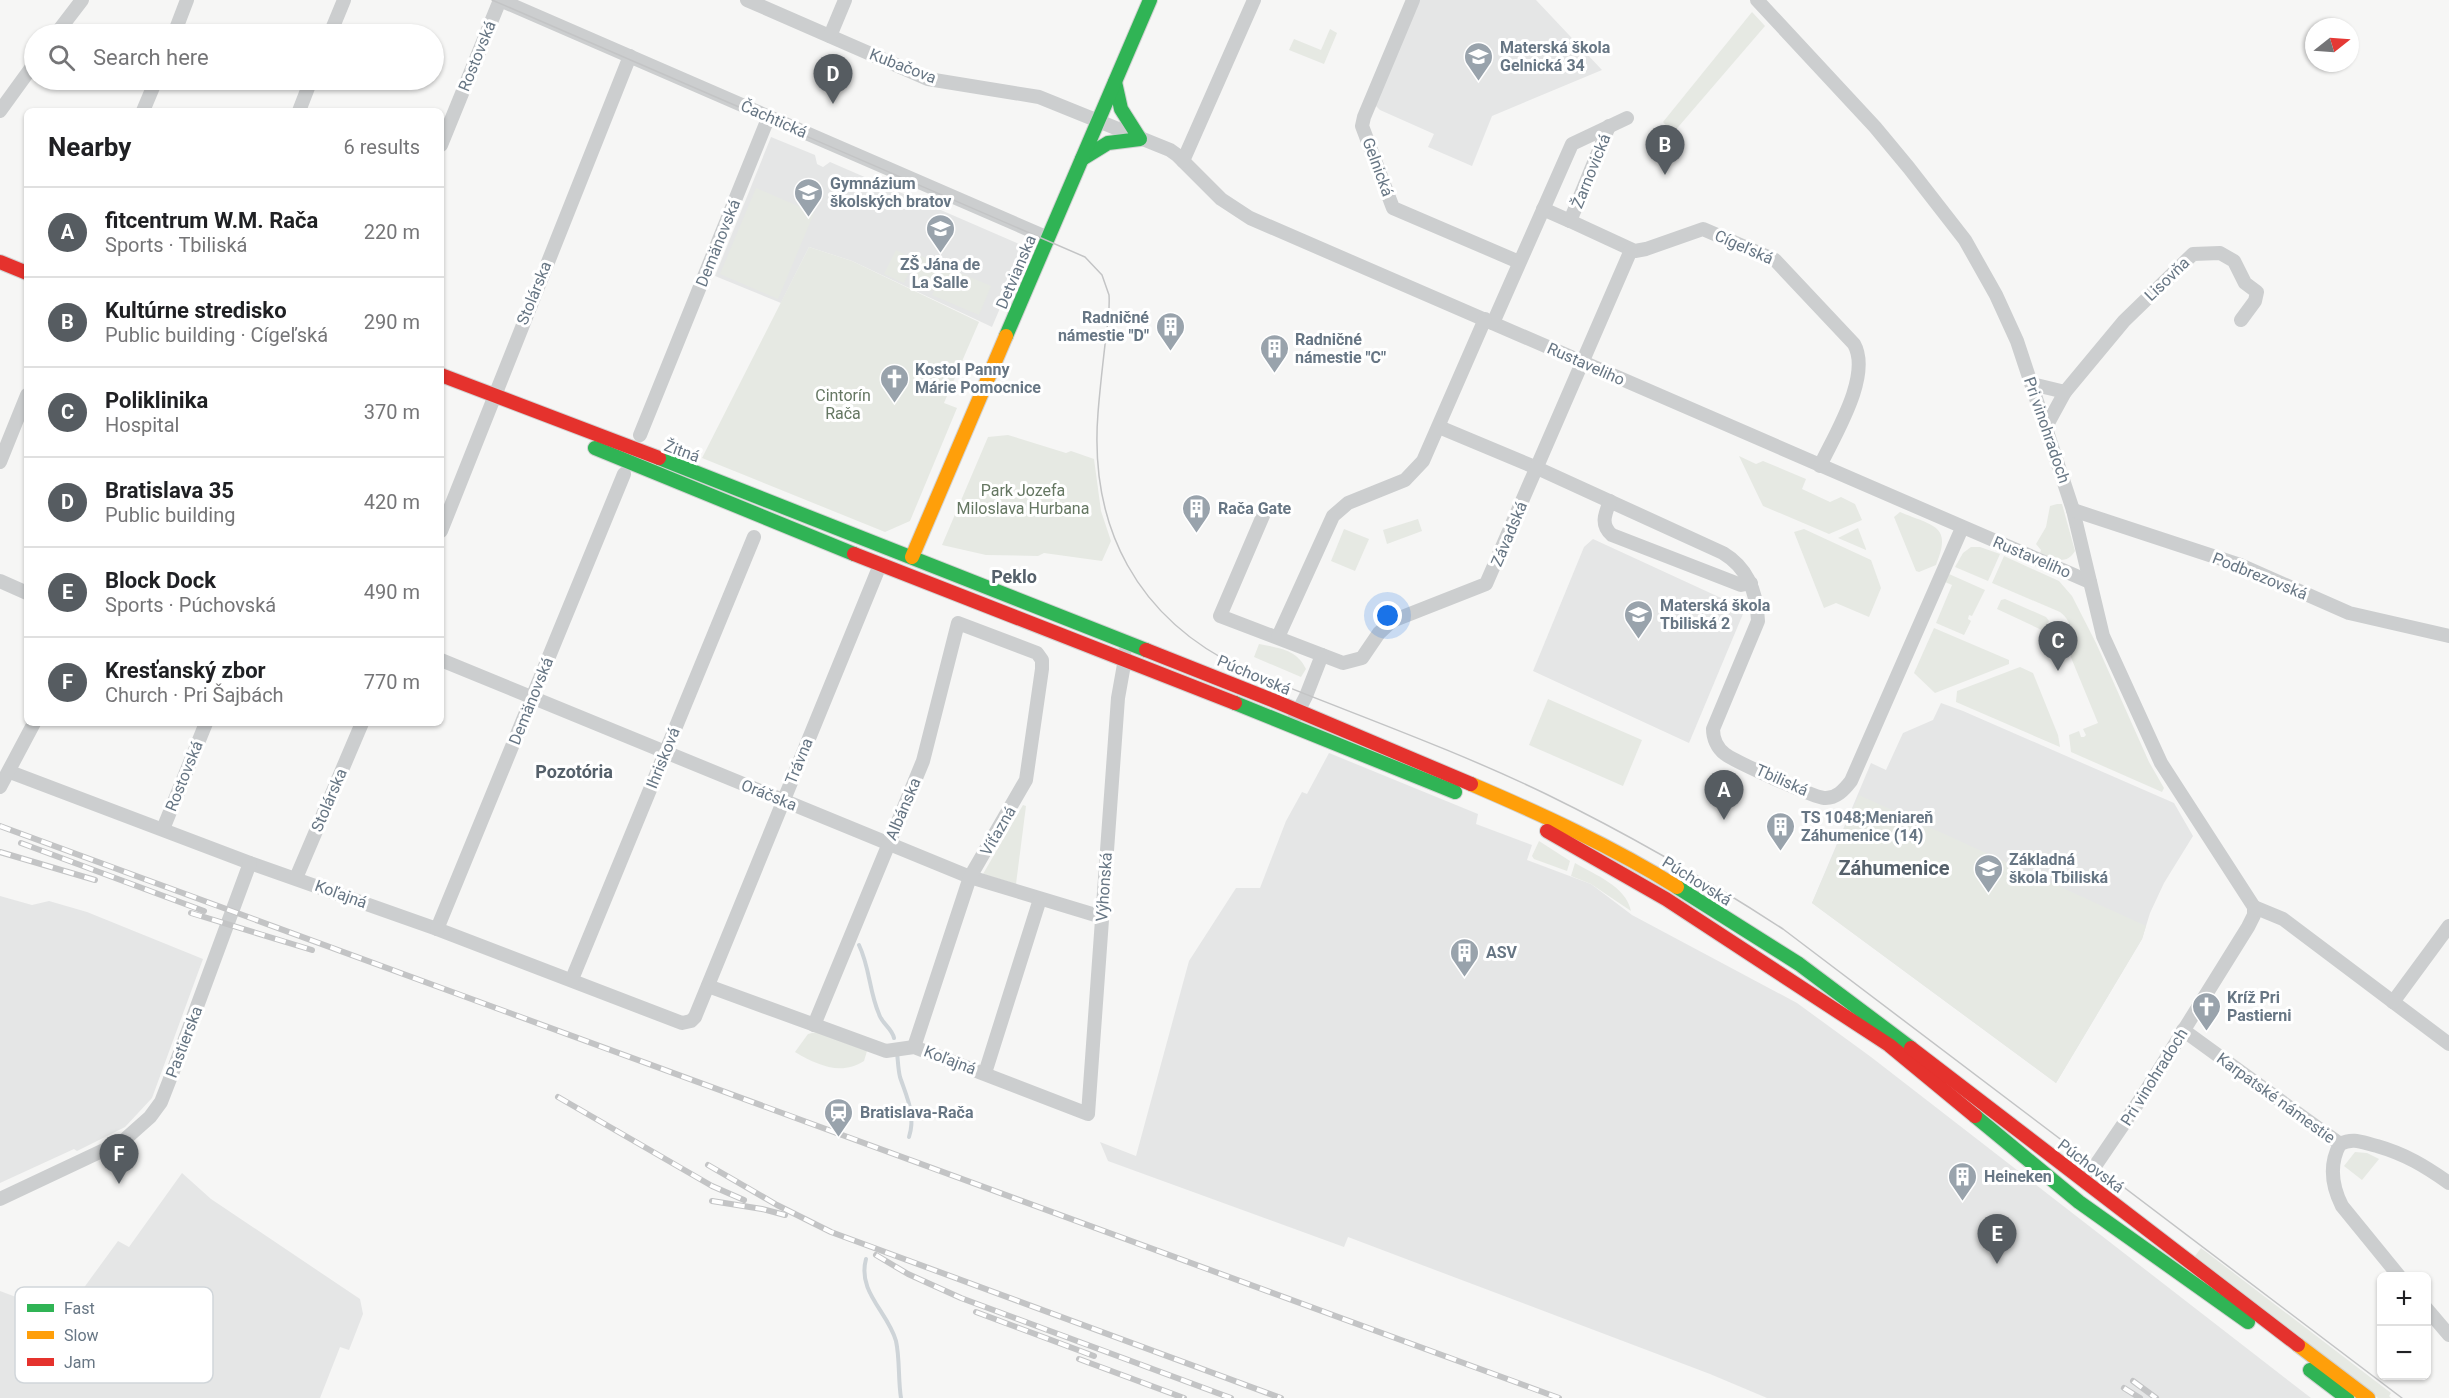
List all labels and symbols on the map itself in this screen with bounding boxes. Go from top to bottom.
street label: Rostovská [454,18,500,94]
north arrow [2305,18,2359,72]
place label: Materská škola Gelnická 34 [1500,38,1611,75]
school or university icon: Materská škola Gelnická 34 [1463,40,1495,82]
street label: Kubačova [867,45,939,87]
pin: D [814,54,852,104]
street label: Čachtická [738,95,811,142]
pin: B [1646,126,1684,175]
street label: Žarnovická [1568,131,1614,211]
street label: Gelnická [1359,135,1397,199]
place label: Gymnázium školských bratov [830,174,951,211]
school or university icon: Gymnázium školských bratov [793,176,825,218]
street label: Demänovská [692,197,744,289]
school or university icon: ZŠ Jána de La Salle [924,212,956,254]
street label: Cígeľská [1712,226,1776,268]
street label: Detvianska [992,232,1040,312]
street label: Lisovňa [2141,253,2193,305]
place label: ZŠ Jána de La Salle [900,255,980,292]
street label: Stolárska [513,258,555,328]
place label: Radničné námestie "D" [1058,308,1149,345]
building icon: Radničné námestie "D" [1154,310,1186,352]
place label: Radničné námestie "C" [1295,330,1386,367]
building icon: Radničné námestie "C" [1258,332,1290,374]
street label: Rustaveliho [1544,339,1628,389]
place label: Kostol Panny Márie Pomocnice [915,360,1041,397]
church icon: Kostol Panny Márie Pomocnice [878,362,910,404]
street label: Pri vinohradoch [2020,374,2074,486]
park label: Cintorín Rača [815,386,871,423]
street label: Žitná [662,436,702,466]
park label: Park Jozefa Miloslava Hurbana [957,481,1089,518]
building icon: Rača Gate [1181,492,1213,534]
place label: Rača Gate [1218,499,1292,518]
street label: Závadská [1487,499,1531,569]
street label: Rustaveliho [1990,532,2074,582]
street label: Podbrezovská [2210,548,2310,604]
district label: Peklo [991,566,1037,587]
place label: Materská škola Tbiliská 2 [1660,596,1771,633]
school or university icon: Materská škola Tbiliská 2 [1623,598,1655,640]
your location [1373,601,1402,630]
pin: C [2038,622,2078,671]
street label: Púchovská [1214,651,1294,699]
street label: Demänovská [505,655,557,747]
street label: Ihrisková [642,725,684,791]
street label: Trávna [781,735,817,787]
street label: Rostovská [161,738,207,814]
street label: Tbiliská [1753,760,1811,800]
district label: Pozotória [535,761,613,782]
street label: Stolárska [307,766,351,834]
pin: A [1704,770,1744,820]
street label: Oráčska [738,775,800,815]
street label: Albánska [881,775,925,843]
street label: Víťazná [976,803,1020,859]
place label: TS 1048;Meniareň Záhumenice (14) [1801,808,1933,845]
building icon: TS 1048;Meniareň Záhumenice (14) [1764,810,1796,852]
place label: Základná škola Tbiliská [2009,850,2109,887]
street label: Výhonská [1092,852,1116,922]
street label: Púchovská [1659,852,1735,910]
school or university icon: Základná škola Tbiliská [1972,852,2004,894]
district label: Záhumenice [1838,856,1950,880]
street label: Koľajná [312,876,370,912]
building icon: ASV [1449,936,1481,978]
place label: ASV [1486,943,1518,962]
place label: Kríž Pri Pastierni [2227,988,2291,1025]
church icon: Kríž Pri Pastierni [2190,990,2222,1032]
street label: Pastierska [162,1004,206,1080]
street label: Pri vinohradoch [2117,1025,2191,1129]
street label: Koľajná [921,1041,979,1079]
street label: Karpatské námestie [2213,1049,2339,1147]
station icon: Bratislava-Rača [823,1096,855,1138]
place label: Bratislava-Rača [860,1103,974,1122]
pin: F [100,1134,138,1184]
street label: Púchovská [2054,1135,2128,1197]
building icon: Heineken [1947,1160,1979,1202]
place label: Heineken [1984,1167,2052,1186]
pin: E [1978,1214,2016,1264]
legend [15,1287,213,1383]
text: Fast [64,1299,95,1318]
text: Slow [64,1326,99,1345]
text: Jam [64,1353,96,1372]

